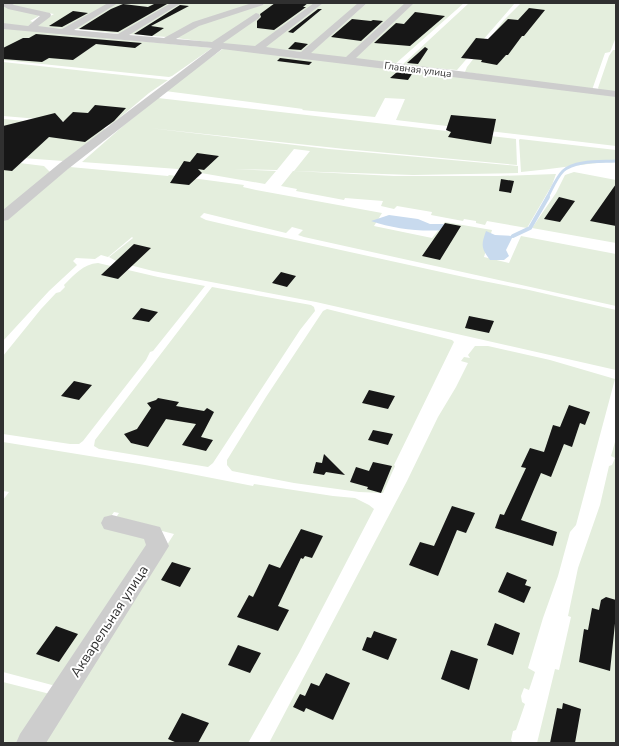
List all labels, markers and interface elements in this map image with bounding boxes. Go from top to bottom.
street label: Главная улица [383,59,452,81]
street label: Акварельная улица [66,562,153,681]

